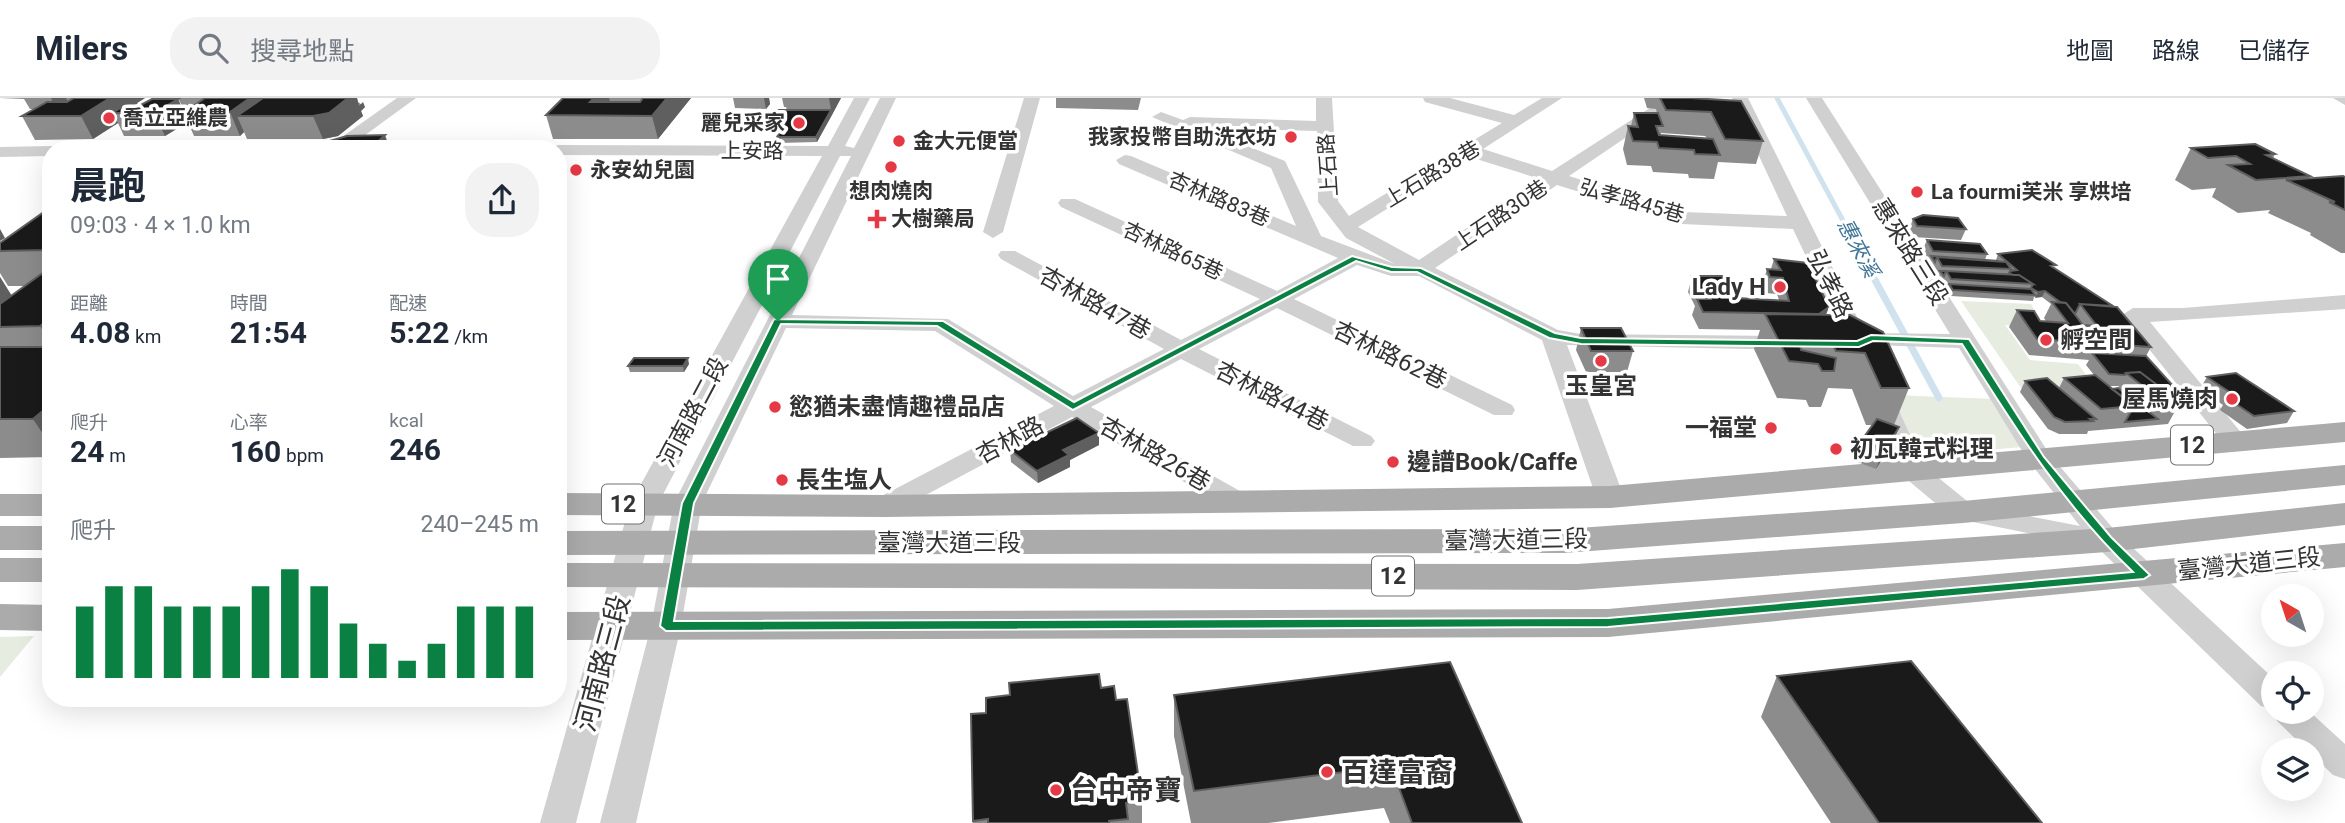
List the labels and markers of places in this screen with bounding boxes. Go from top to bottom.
place label: 喬立亞維農 [123,106,228,130]
marker: 喬立亞維農 [101,110,117,126]
place label: 麗兒采家 [701,111,785,135]
marker: 麗兒采家 [791,115,807,131]
place label: 我家投幣自助洗衣坊 [1088,125,1277,149]
place label: 金大元便當 [913,129,1018,153]
marker: 我家投幣自助洗衣坊 [1283,129,1299,145]
marker: 金大元便當 [891,133,907,149]
place label: 永安幼兒園 [590,158,695,182]
marker: 想肉燒肉 [883,159,899,175]
marker: 永安幼兒園 [568,162,584,178]
place label: 想肉燒肉 [849,179,933,203]
place label: La fourmi芙米 享烘培 [1931,180,2132,204]
marker: La fourmi芙米 享烘培 [1909,184,1925,200]
place label: 大樹藥局 [891,207,975,231]
marker: 大樹藥局 [869,211,885,227]
pin [748,249,808,321]
place label: Lady H [1692,273,1766,301]
marker: Lady H [1772,279,1788,295]
place label: 孵空間 [2060,326,2132,354]
marker: 孵空間 [2038,332,2054,348]
marker: 玉皇宮 [1593,353,1609,369]
place label: 玉皇宮 [1565,372,1637,400]
place label: 屋馬燒肉 [2122,385,2218,413]
marker: 屋馬燒肉 [2224,391,2240,407]
place label: 慾猶未盡情趣禮品店 [789,393,1005,421]
marker: 慾猶未盡情趣禮品店 [767,399,783,415]
place label: 一福堂 [1685,414,1757,442]
marker: 一福堂 [1763,420,1779,436]
place label: 初瓦韓式料理 [1850,435,1994,463]
marker: 初瓦韓式料理 [1828,441,1844,457]
place label: 邊譜Book/Caffe [1407,448,1578,476]
marker: 邊譜Book/Caffe [1385,454,1401,470]
place label: 長生塩人 [796,466,892,494]
marker: 長生塩人 [774,472,790,488]
place label: 百達富裔 [1341,756,1453,789]
marker: 百達富裔 [1319,764,1335,780]
place label: 台中帝寶 [1070,774,1182,807]
marker: 台中帝寶 [1048,782,1064,798]

